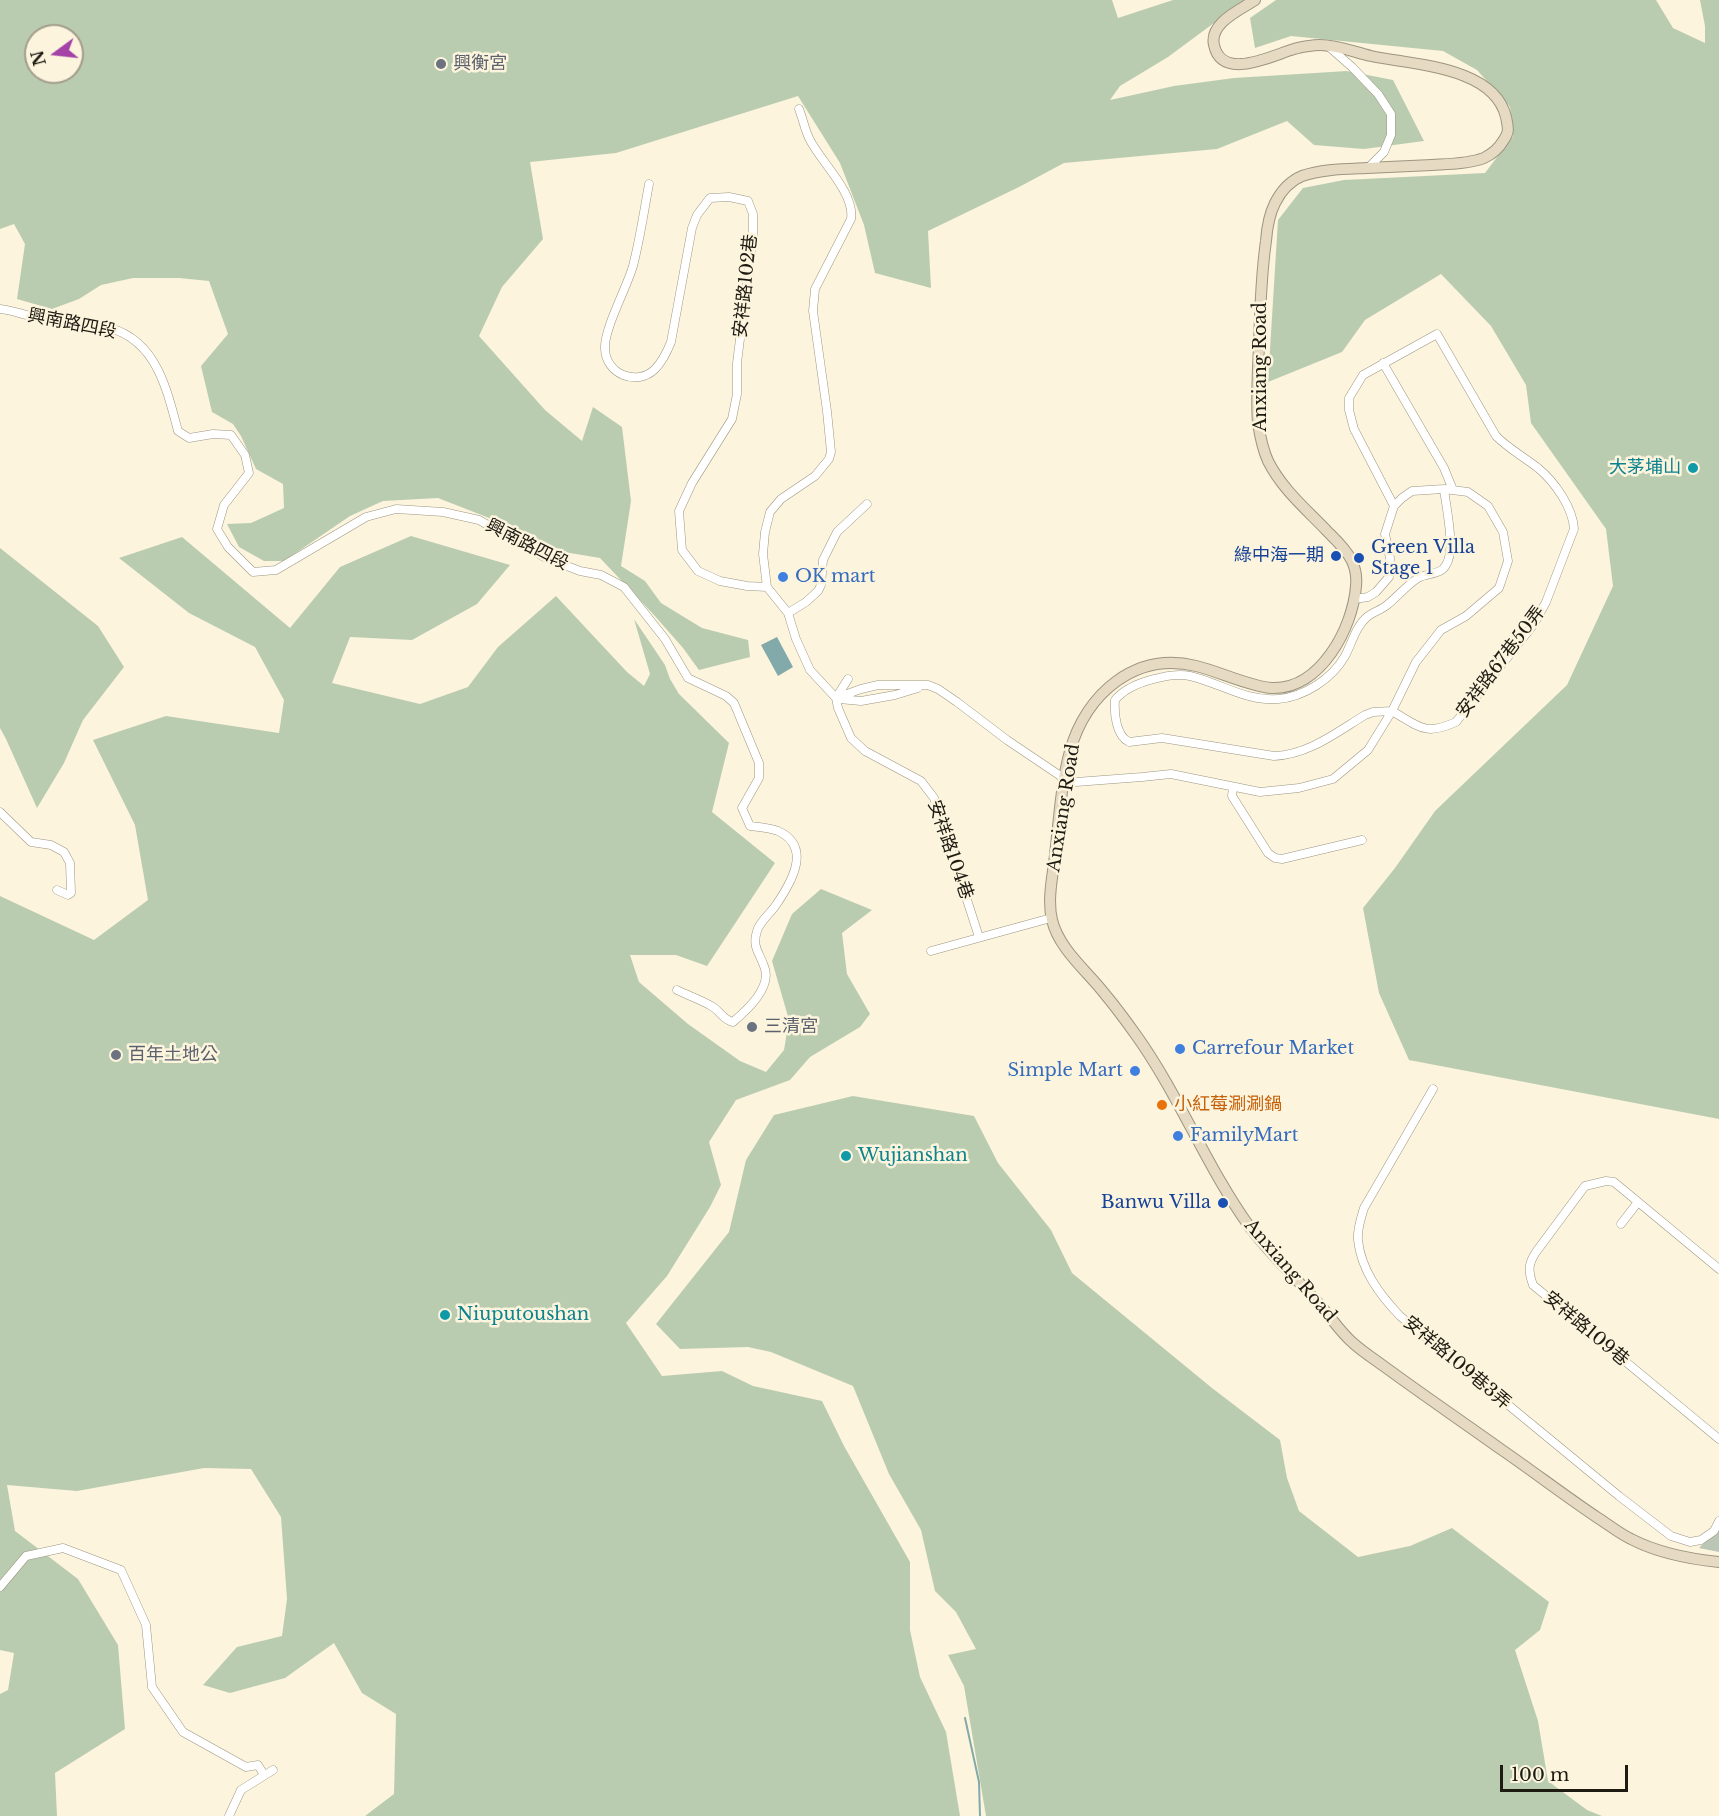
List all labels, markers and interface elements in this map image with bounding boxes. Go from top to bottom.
north arrow [24,24,84,84]
text: N [27,48,50,68]
place label: 興衡宮 [453,53,507,75]
marker: 興衡宮 [434,57,448,71]
street label: 安祥路102巷 [730,233,762,339]
street label: Anxiang Road [1250,302,1272,432]
street label: 興南路四段 [26,305,118,343]
place label: 大茅埔山 [1609,457,1681,479]
marker: 大茅埔山 [1686,461,1700,475]
street label: 興南路四段 [482,515,572,575]
place label: Green Villa Stage 1 [1371,537,1475,580]
place label: 綠中海一期 [1234,545,1324,567]
marker: 綠中海一期 [1329,549,1343,563]
marker: Green Villa Stage 1 [1352,551,1366,565]
place label: OK mart [795,566,876,588]
marker: OK mart [776,570,790,584]
street label: 安祥路67巷50弄 [1452,602,1550,722]
street label: Anxiang Road [1043,742,1085,874]
street label: 安祥路104巷 [923,798,977,902]
place label: 三清宮 [764,1016,818,1038]
marker: 三清宮 [745,1020,759,1034]
place label: Carrefour Market [1192,1038,1354,1060]
marker: Carrefour Market [1173,1042,1187,1056]
place label: 百年土地公 [128,1044,218,1066]
marker: 百年土地公 [109,1048,123,1062]
place label: Simple Mart [1007,1060,1123,1082]
marker: Simple Mart [1128,1064,1142,1078]
place label: 小紅莓涮涮鍋 [1174,1094,1282,1116]
marker: 小紅莓涮涮鍋 [1155,1098,1169,1112]
place label: FamilyMart [1190,1125,1298,1147]
marker: FamilyMart [1171,1129,1185,1143]
place label: Wujianshan [858,1145,968,1167]
marker: Wujianshan [839,1149,853,1163]
place label: Banwu Villa [1101,1192,1211,1214]
marker: Banwu Villa [1216,1196,1230,1210]
street label: Anxiang Road [1239,1215,1341,1327]
street label: 安祥路109巷 [1539,1287,1633,1371]
place label: Niuputoushan [457,1304,589,1326]
marker: Niuputoushan [438,1308,452,1322]
street label: 安祥路109巷3弄 [1399,1312,1515,1414]
scale bar [1503,1753,1630,1791]
text: 100 m [1511,1764,1569,1786]

